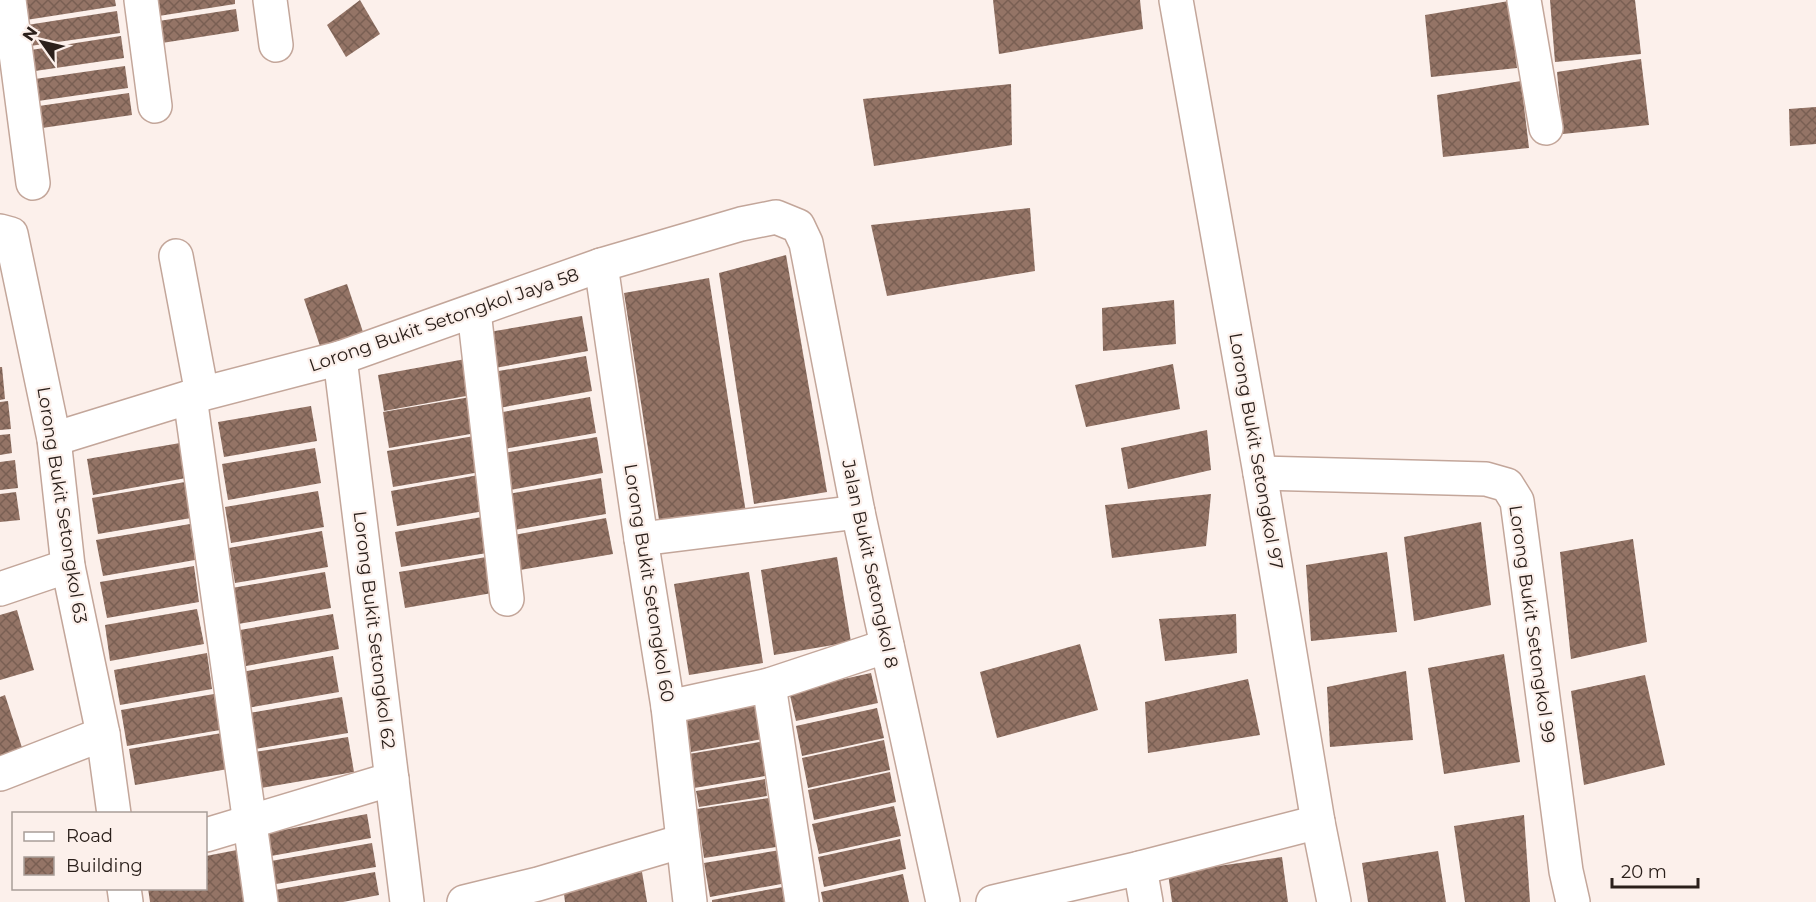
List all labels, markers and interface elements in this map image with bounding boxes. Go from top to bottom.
north arrow [12,12,72,72]
text: N [18,23,41,45]
street label: Lorong Bukit Setongkol Jaya 58 [306,263,582,377]
street label: Lorong Bukit Setongkol 97 [1224,331,1288,571]
street label: Lorong Bukit Setongkol 63 [32,385,92,625]
street label: Jalan Bukit Setongkol 8 [837,457,903,670]
street label: Lorong Bukit Setongkol 60 [619,462,679,704]
street label: Lorong Bukit Setongkol 99 [1504,504,1560,745]
street label: Lorong Bukit Setongkol 62 [348,510,400,750]
legend [12,812,207,890]
text: Road [66,825,113,847]
scale bar [1612,851,1698,889]
text: Building [66,855,143,877]
text: 20 m [1621,861,1667,883]

